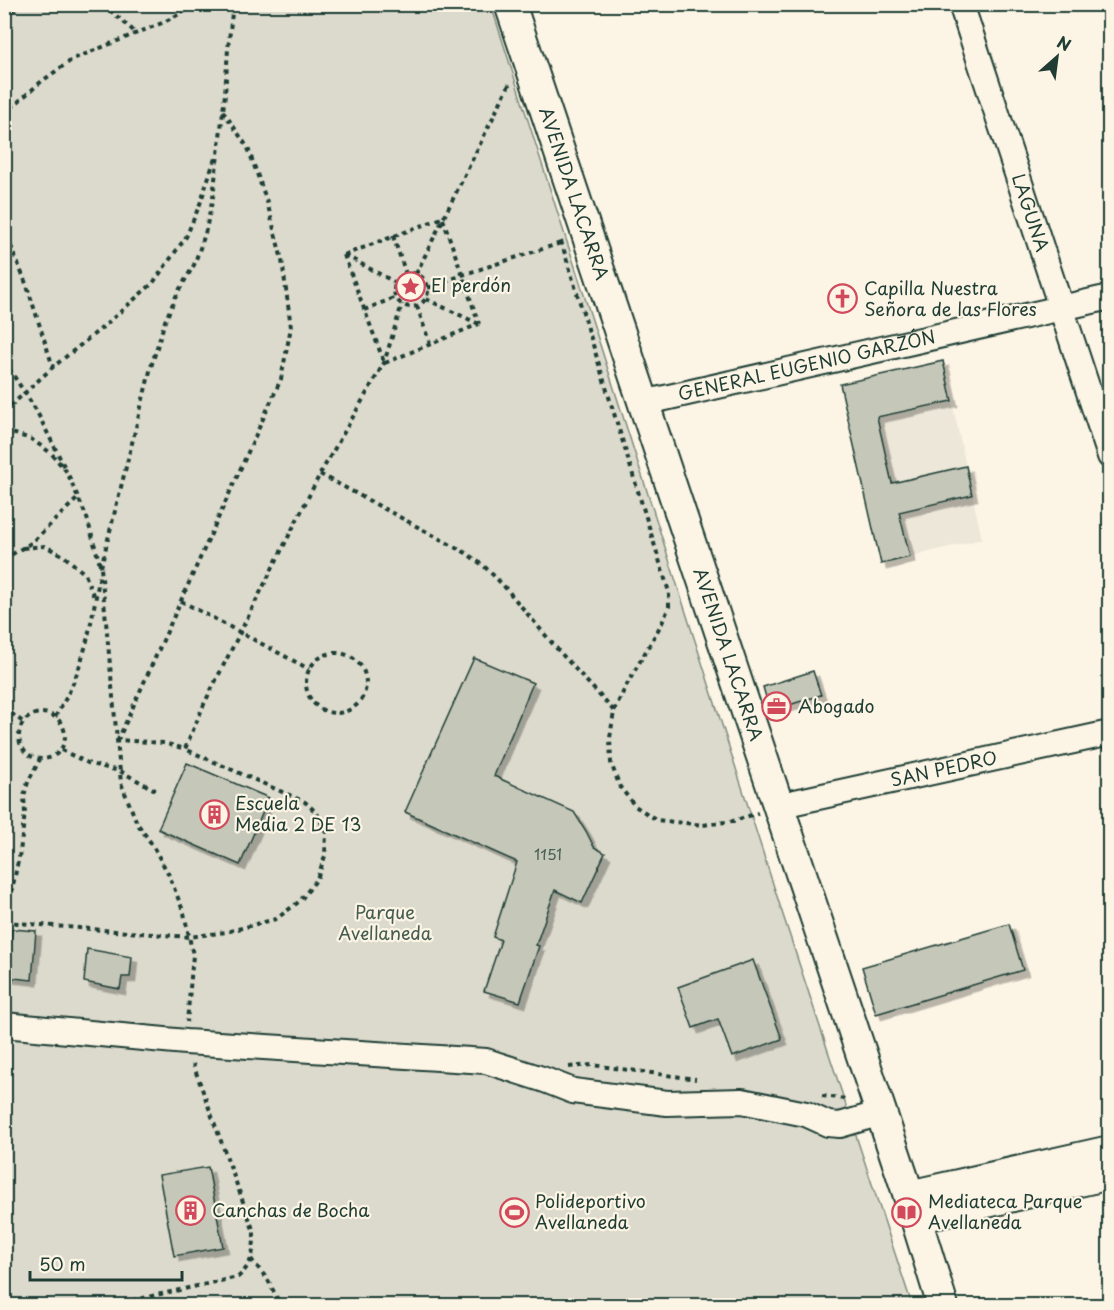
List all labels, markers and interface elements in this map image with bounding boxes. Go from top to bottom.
north arrow [1027,27,1087,87]
text: N [1053,29,1076,56]
street label: AVENIDA LACARRA [533,103,617,284]
street label: LAGUNA [1006,170,1057,255]
place icon: El perdón [394,270,426,302]
place label: El perdón [431,271,511,298]
place label: Capilla Nuestra Señora de las Flores [864,274,1037,322]
church icon: Capilla Nuestra Señora de las Flores [827,283,859,315]
street label: GENERAL EUGENIO GARZÓN [675,322,938,407]
street label: AVENIDA LACARRA [688,564,771,744]
office icon: Abogado [761,691,793,723]
place label: Abogado [798,692,874,719]
street label: SAN PEDRO [888,743,1000,793]
place label: Escuela Media 2 DE 13 [235,789,362,837]
building icon: Escuela Media 2 DE 13 [198,798,230,830]
house number: 1151 [534,842,562,865]
park label: Parque Avellaneda [338,898,432,946]
place label: Polideportivo Avellaneda [535,1187,646,1235]
place label: Mediateca Parque Avellaneda [928,1187,1083,1235]
building icon: Canchas de Bocha [175,1195,207,1227]
place label: Canchas de Bocha [212,1196,370,1223]
sports icon: Polideportivo Avellaneda [498,1196,530,1228]
library icon: Mediateca Parque Avellaneda [891,1196,923,1228]
scale bar [30,1244,182,1282]
text: 50 m [39,1250,86,1277]

